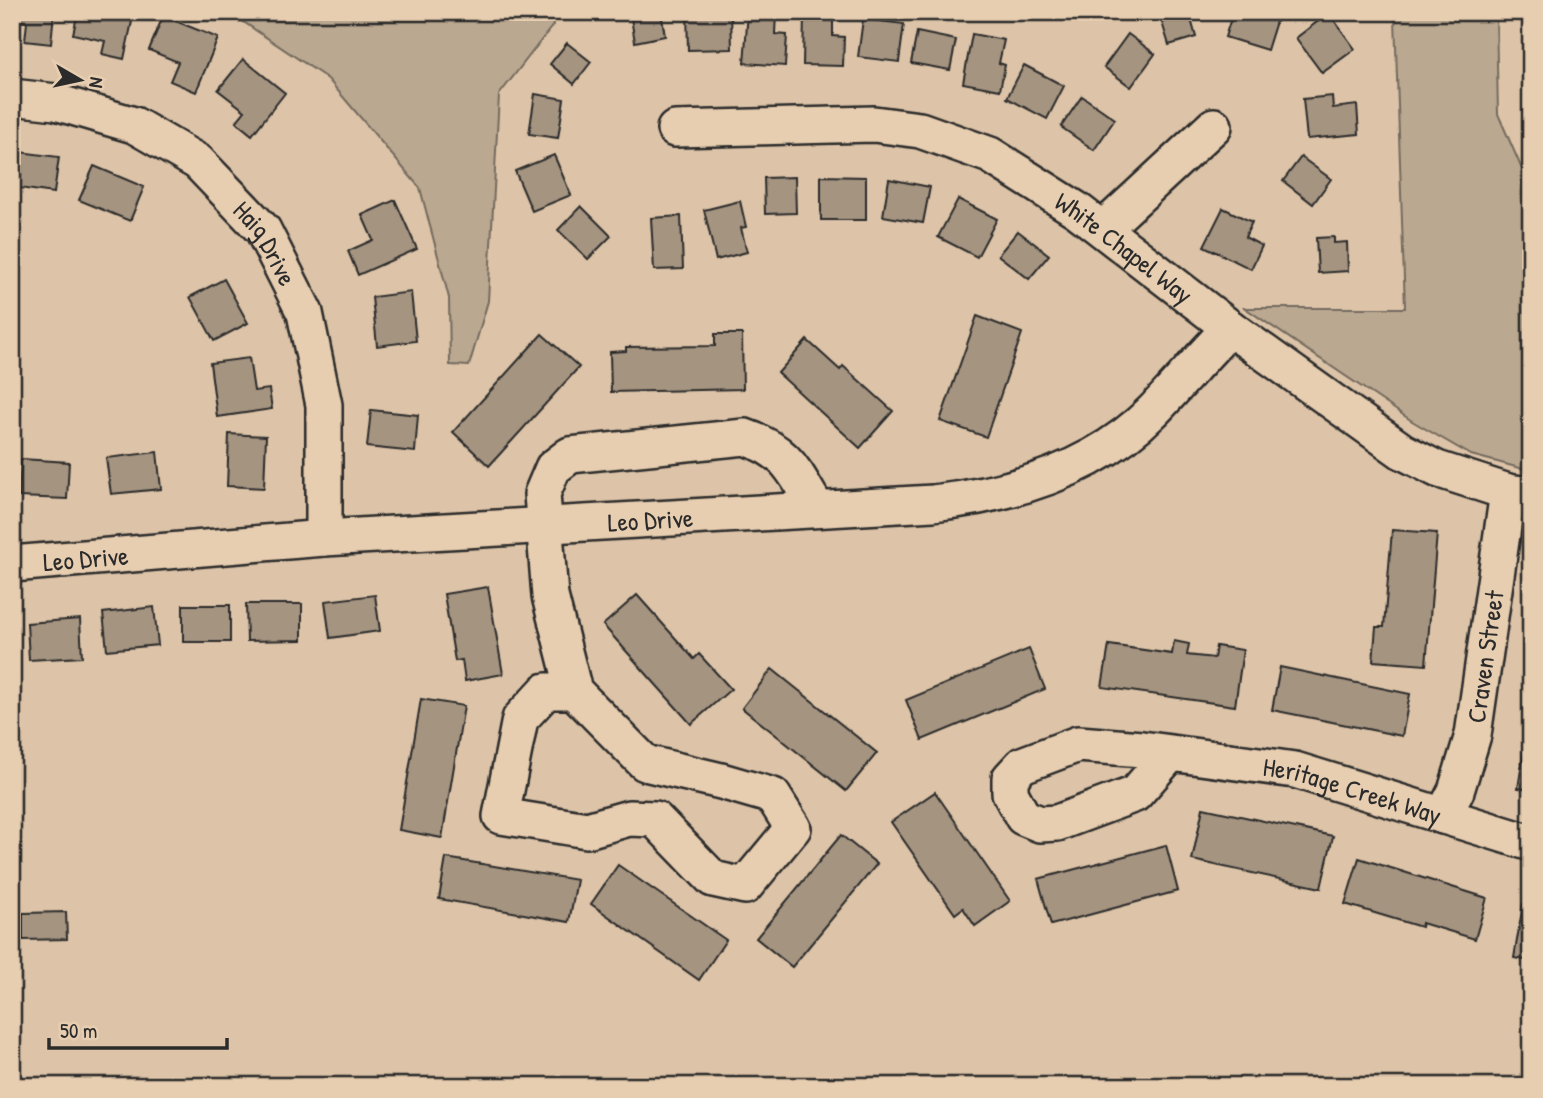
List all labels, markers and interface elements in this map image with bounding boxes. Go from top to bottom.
north arrow [46,46,116,116]
text: N [83,76,110,90]
street label: White Chapel Way [1049,183,1201,311]
street label: Haig Drive [226,193,306,291]
street label: Leo Drive [607,499,694,539]
street label: Leo Drive [42,537,130,579]
street label: Craven Street [1457,587,1511,725]
street label: Heritage Creek Way [1261,748,1446,832]
scale bar [49,1007,228,1051]
text: 50 m [60,1016,97,1045]

